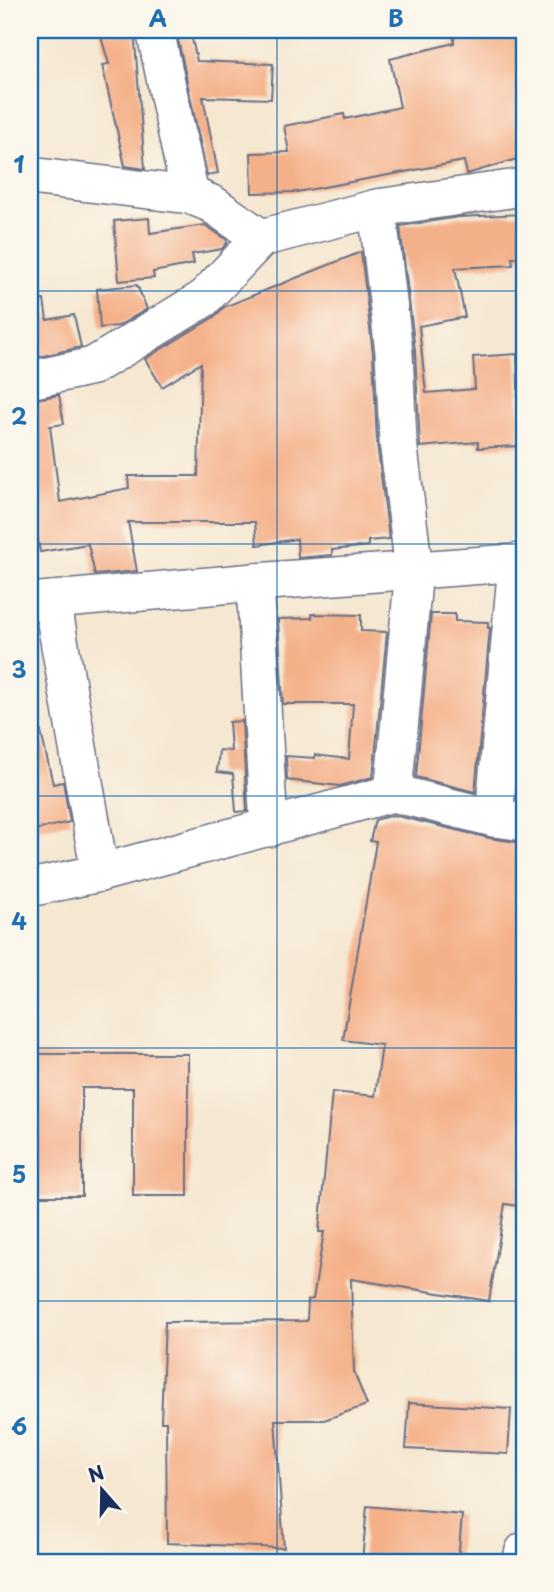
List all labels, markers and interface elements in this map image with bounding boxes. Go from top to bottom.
text: A [149,0,167,35]
text: B [388,0,404,35]
text: 1 [14,146,25,181]
text: 2 [11,398,27,433]
text: 3 [11,651,27,686]
text: 4 [11,903,27,938]
text: 5 [12,1156,26,1191]
text: 6 [11,1408,27,1443]
north arrow [66,1456,136,1526]
text: N [84,1457,108,1489]

